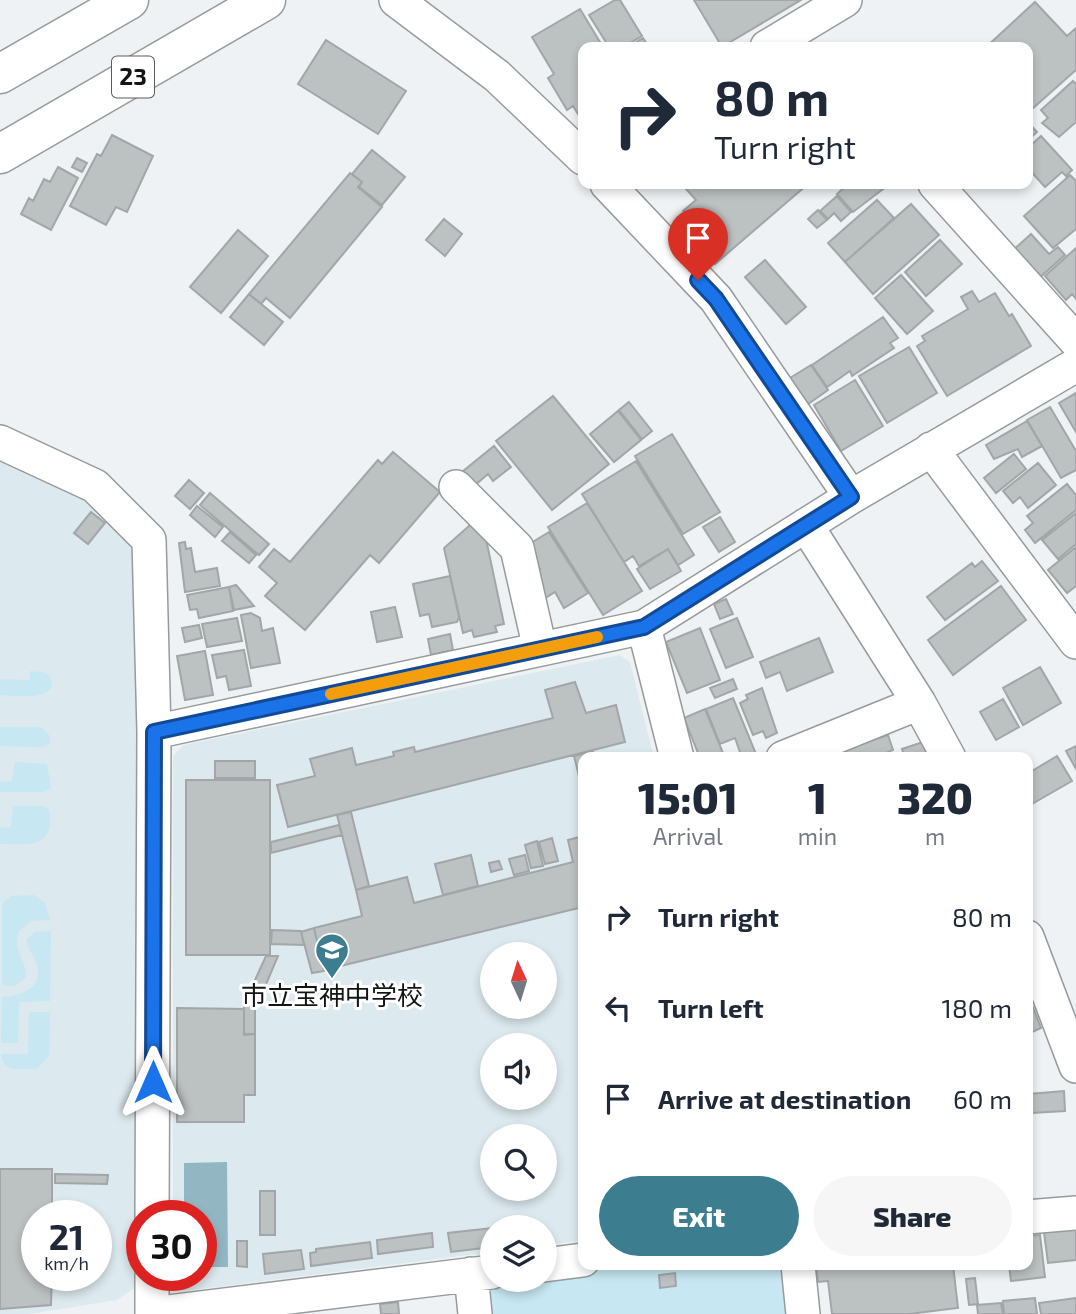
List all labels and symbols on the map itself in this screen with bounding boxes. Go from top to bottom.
road number: 23 [112,56,154,98]
pin [668,208,728,280]
school or university icon: 市立宝神中学校 [313,931,351,980]
north arrow [480,942,556,1018]
place label: 市立宝神中学校 [241,979,423,1010]
position arrow [116,1045,190,1119]
speed limit sign: 30 [126,1200,217,1291]

